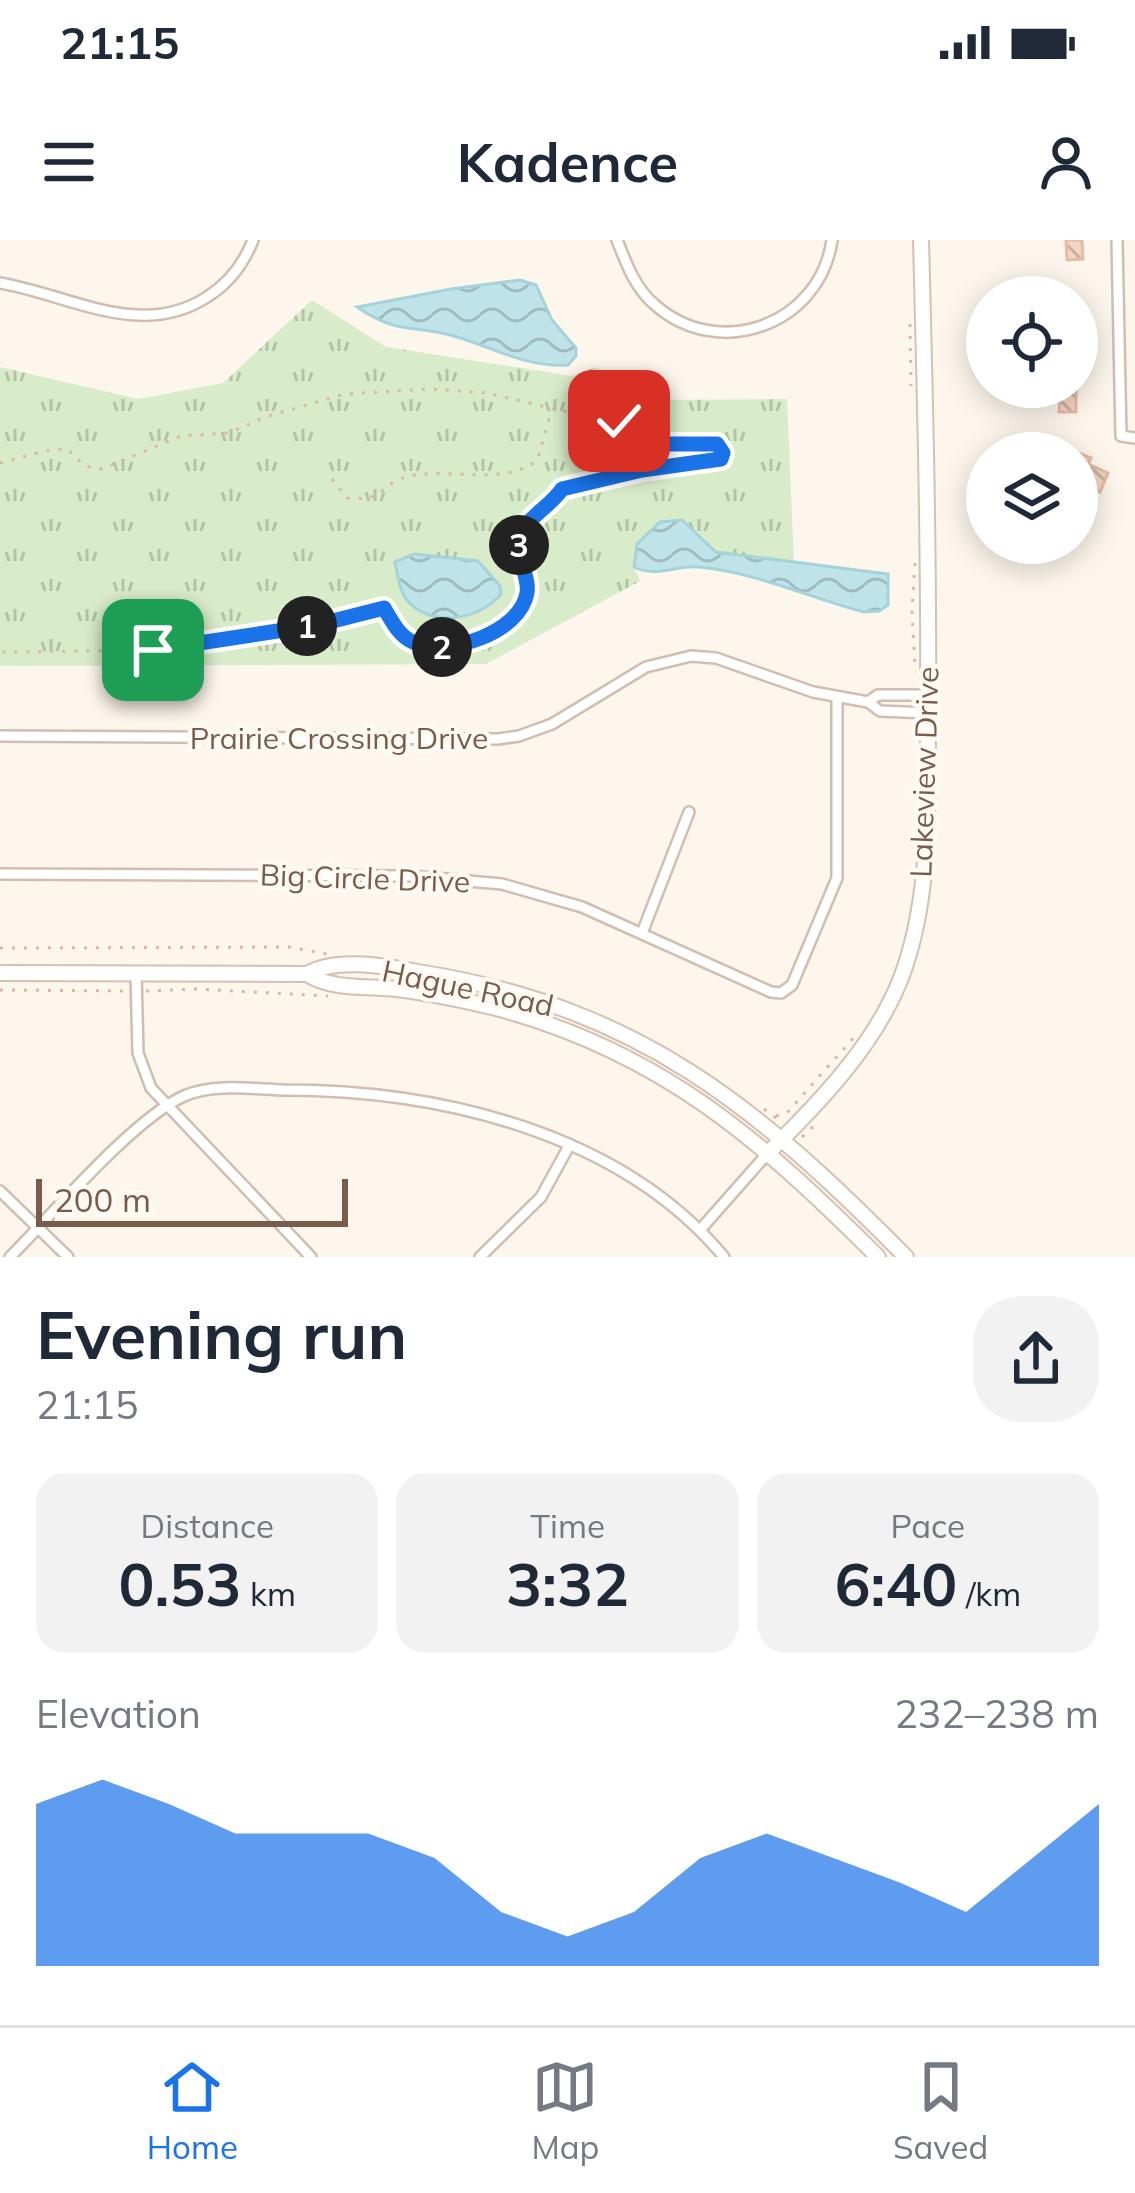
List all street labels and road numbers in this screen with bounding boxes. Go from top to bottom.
street label: Lakeview Drive [901,666,947,878]
street label: Prairie Crossing Drive [190,719,488,757]
street label: Big Circle Drive [259,855,471,901]
street label: Hague Road [379,951,557,1025]

